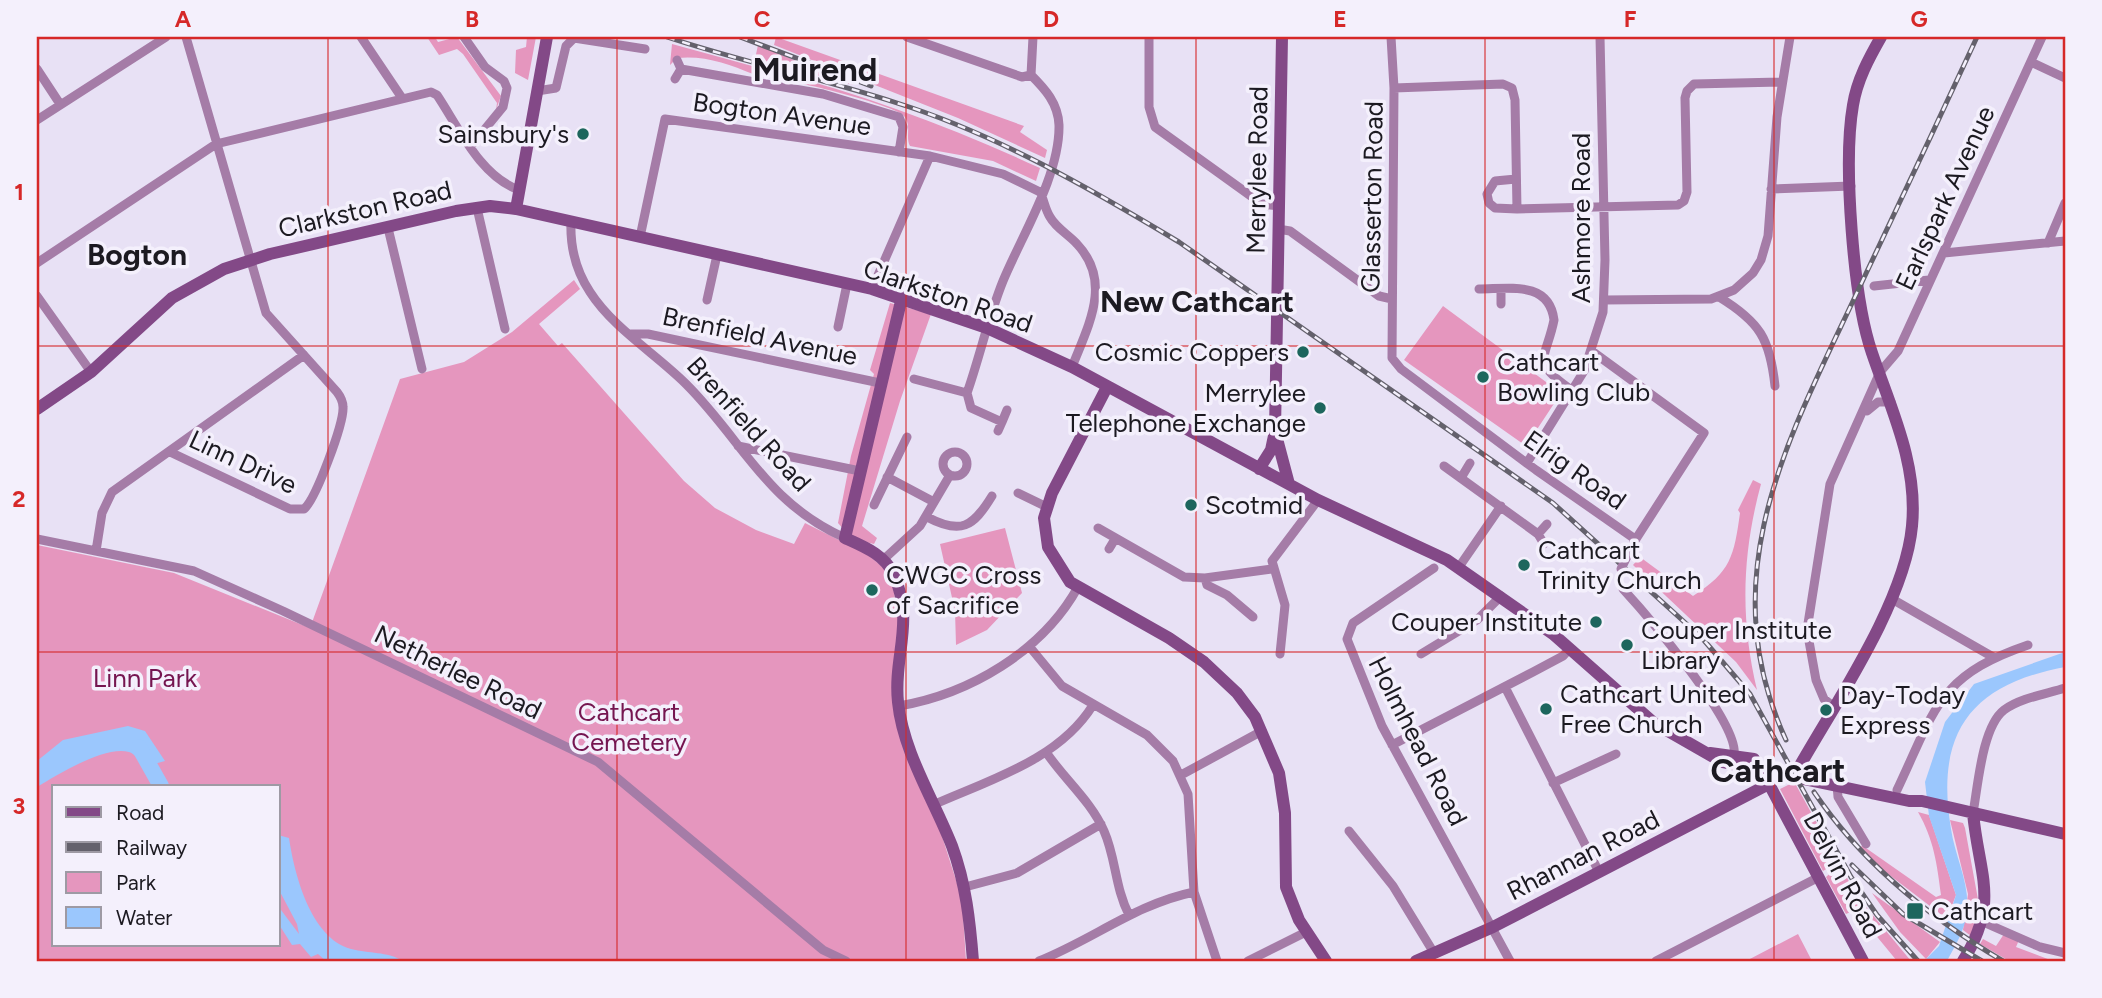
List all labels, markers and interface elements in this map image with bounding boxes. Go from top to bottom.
text: A [175,5,192,33]
text: B [465,5,479,33]
text: C [754,5,771,33]
text: D [1043,5,1059,33]
text: E [1333,5,1347,33]
text: F [1624,5,1637,33]
text: G [1910,5,1928,33]
district label: Muirend [753,50,877,89]
street label: Bogton Avenue [691,86,873,142]
street label: Merrylee Road [1240,86,1274,254]
street label: Glasserton Road [1354,101,1390,293]
street label: Earlspark Avenue [1888,101,2002,295]
place label: Sainsbury's [438,118,569,150]
marker: Sainsbury's [575,126,591,142]
street label: Ashmore Road [1565,133,1597,303]
street label: Clarkston Road [275,174,455,244]
text: 1 [14,178,24,206]
district label: Bogton [87,236,187,273]
street label: Clarkston Road [859,252,1037,340]
district label: New Cathcart [1100,283,1294,320]
street label: Brenfield Avenue [660,300,860,372]
place label: Cosmic Coppers [1095,336,1289,368]
marker: Cosmic Coppers [1295,344,1311,360]
place label: Cathcart Bowling Club [1497,346,1650,408]
street label: Brenfield Road [680,350,818,498]
marker: Cathcart Bowling Club [1475,369,1491,385]
place label: Merrylee Telephone Exchange [1066,377,1306,439]
marker: Merrylee Telephone Exchange [1312,400,1328,416]
street label: Linn Drive [184,423,302,501]
street label: Elrig Road [1518,423,1632,517]
text: 2 [12,485,26,513]
place label: Scotmid [1205,489,1303,521]
marker: Scotmid [1183,497,1199,513]
place label: Cathcart Trinity Church [1538,534,1702,596]
marker: Cathcart Trinity Church [1516,557,1532,573]
place label: CWGC Cross of Sacrifice [886,559,1041,621]
marker: CWGC Cross of Sacrifice [864,582,880,598]
place label: Couper Institute [1391,606,1582,638]
marker: Couper Institute [1588,614,1604,630]
place label: Couper Institute Library [1641,614,1832,676]
street label: Netherlee Road [369,618,547,726]
marker: Couper Institute Library [1619,637,1635,653]
street label: Holmhead Road [1362,651,1474,831]
park label: Linn Park [93,662,198,694]
place label: Cathcart United Free Church [1560,678,1747,740]
place label: Day-Today Express [1840,679,1966,741]
park label: Cathcart Cemetery [571,696,687,758]
marker: Cathcart United Free Church [1538,701,1554,717]
marker: Day-Today Express [1818,702,1834,718]
district label: Cathcart [1711,751,1845,790]
legend [52,785,280,946]
text: 3 [13,792,25,820]
text: Road [116,800,164,825]
street label: Rhannan Road [1501,803,1665,907]
street label: Delvin Road [1796,807,1890,943]
text: Railway [116,835,187,860]
text: Park [116,870,157,895]
place label: Cathcart [1931,895,2033,927]
marker: Cathcart [1905,901,1925,921]
text: Water [116,905,172,930]

